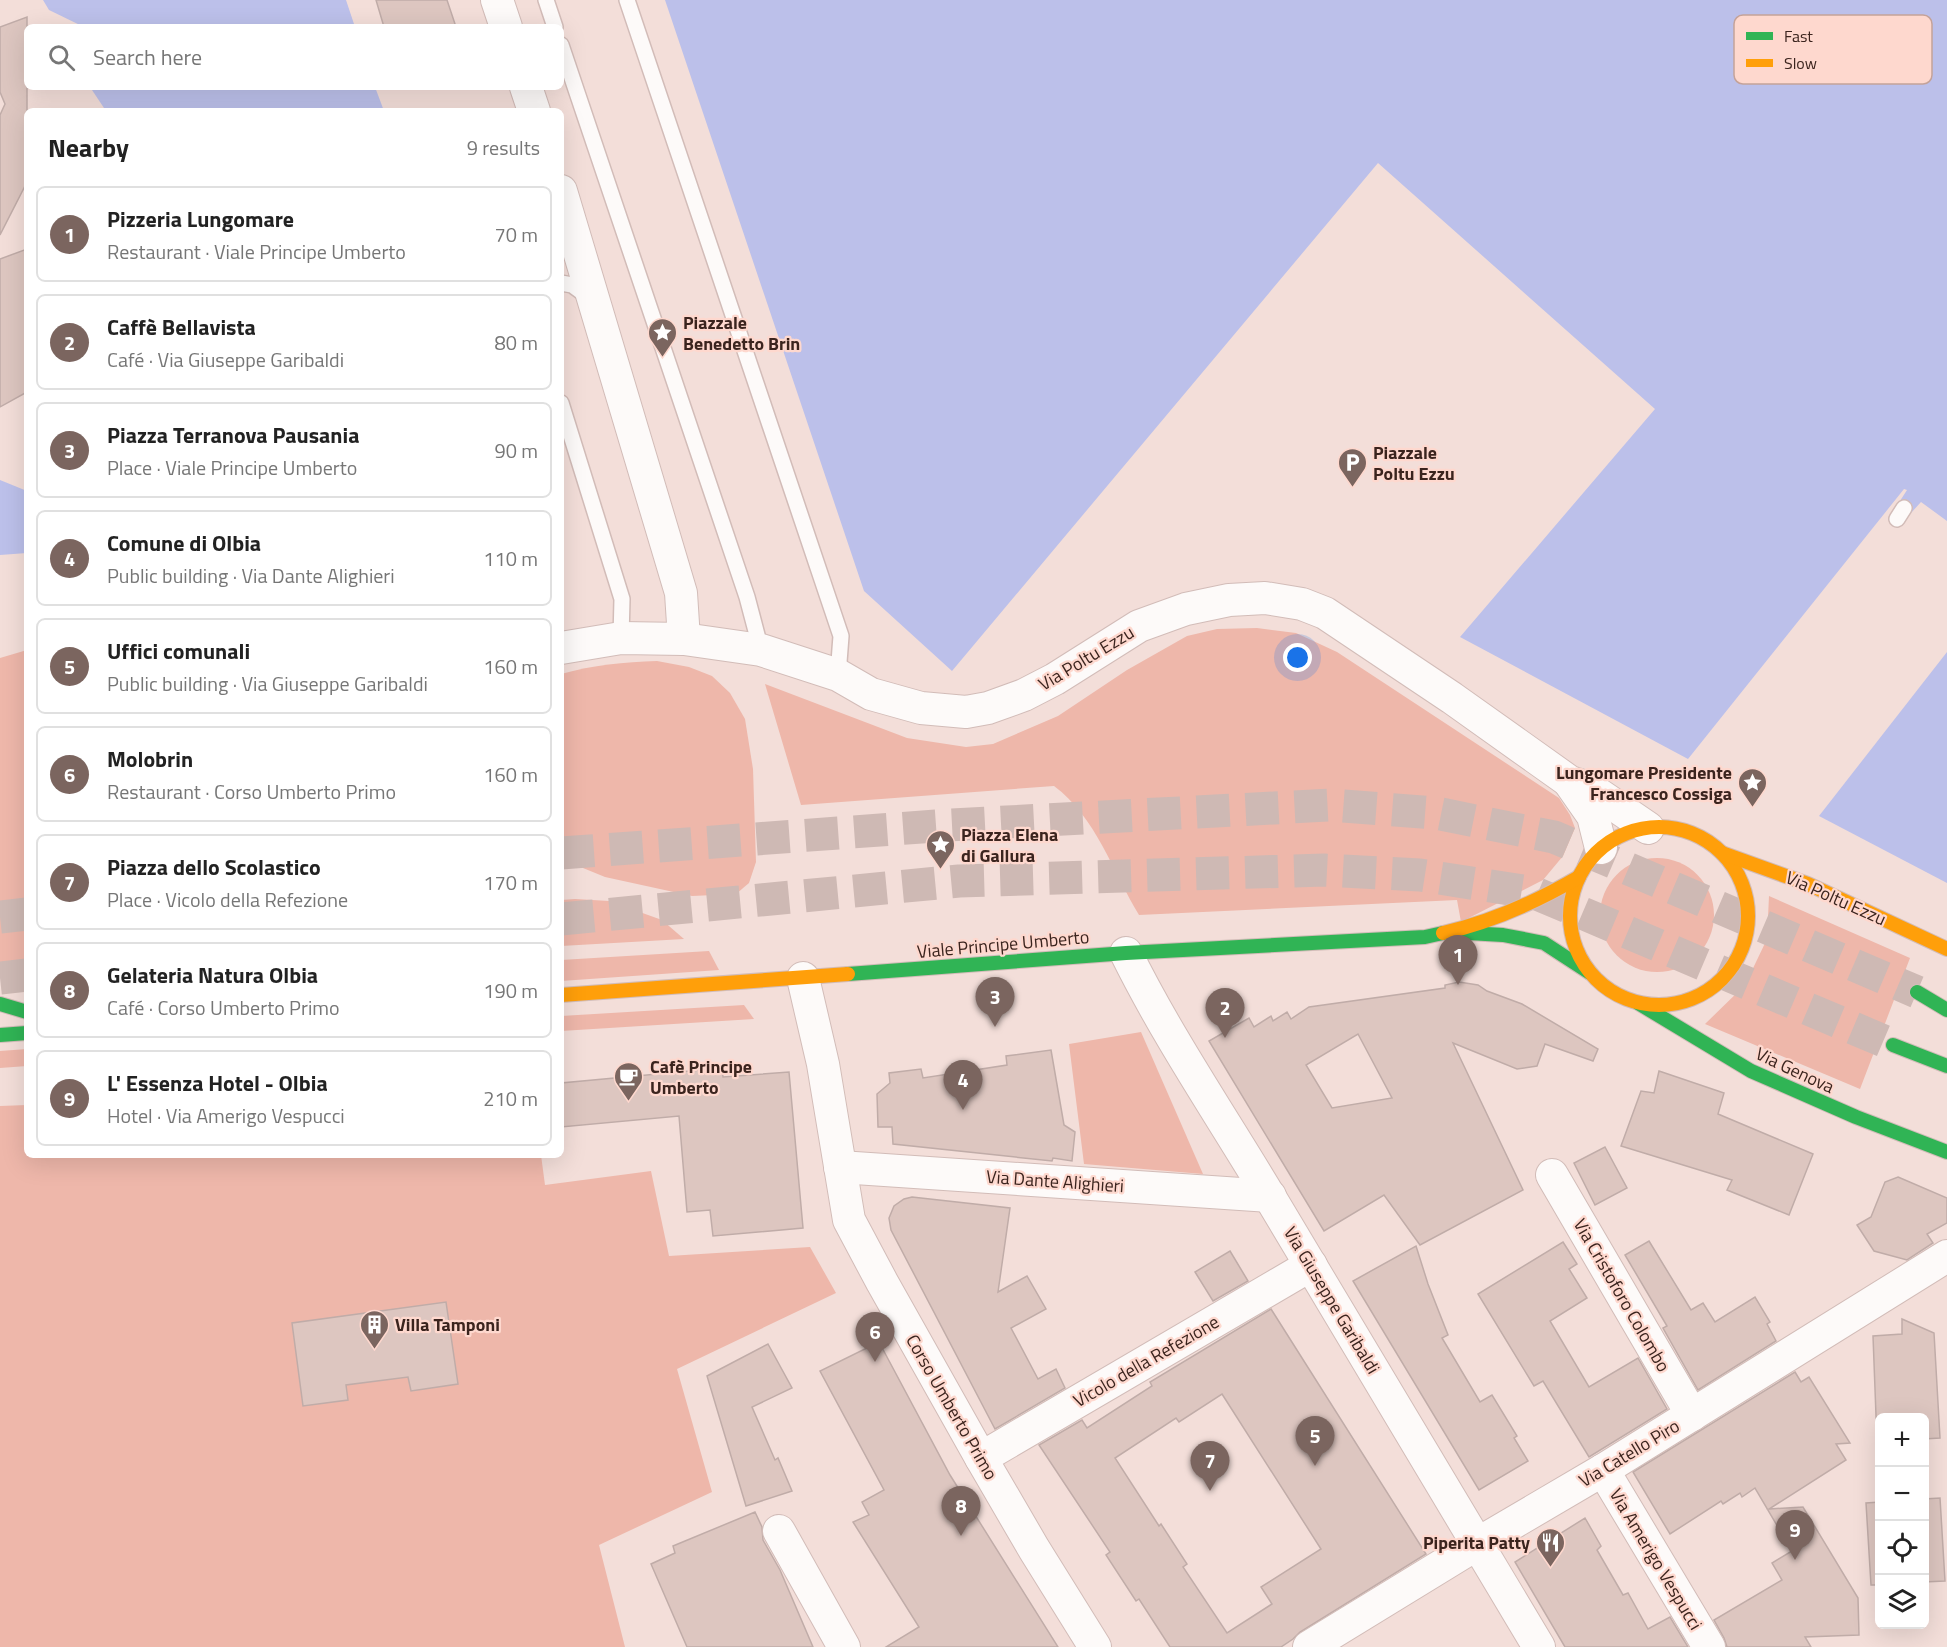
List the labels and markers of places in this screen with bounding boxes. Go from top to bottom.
place label: Piazzale Benedetto Brin [683,309,800,357]
place icon: Piazzale Benedetto Brin [646,316,678,358]
place label: Piazzale Poltu Ezzu [1373,439,1455,487]
parking icon: Piazzale Poltu Ezzu [1336,446,1368,488]
place label: Lungomare Presidente Francesco Cossiga [1556,759,1732,807]
place icon: Lungomare Presidente Francesco Cossiga [1737,766,1769,808]
place label: Piazza Elena di Gallura [961,821,1058,869]
place icon: Piazza Elena di Gallura [924,828,956,870]
pin: 1 [1438,936,1478,985]
pin: 3 [976,978,1014,1027]
pin: 2 [1206,988,1244,1038]
place label: Cafè Principe Umberto [650,1053,752,1101]
cafe icon: Cafè Principe Umberto [613,1060,645,1102]
pin: 4 [944,1060,982,1110]
building icon: Villa Tamponi [358,1308,390,1350]
place label: Villa Tamponi [395,1311,500,1338]
pin: 6 [856,1312,894,1362]
pin: 5 [1296,1416,1334,1466]
pin: 7 [1190,1442,1230,1491]
pin: 8 [942,1486,980,1536]
pin: 9 [1776,1510,1814,1560]
restaurant icon: Piperita Patty [1535,1526,1567,1568]
place label: Piperita Patty [1423,1529,1530,1556]

